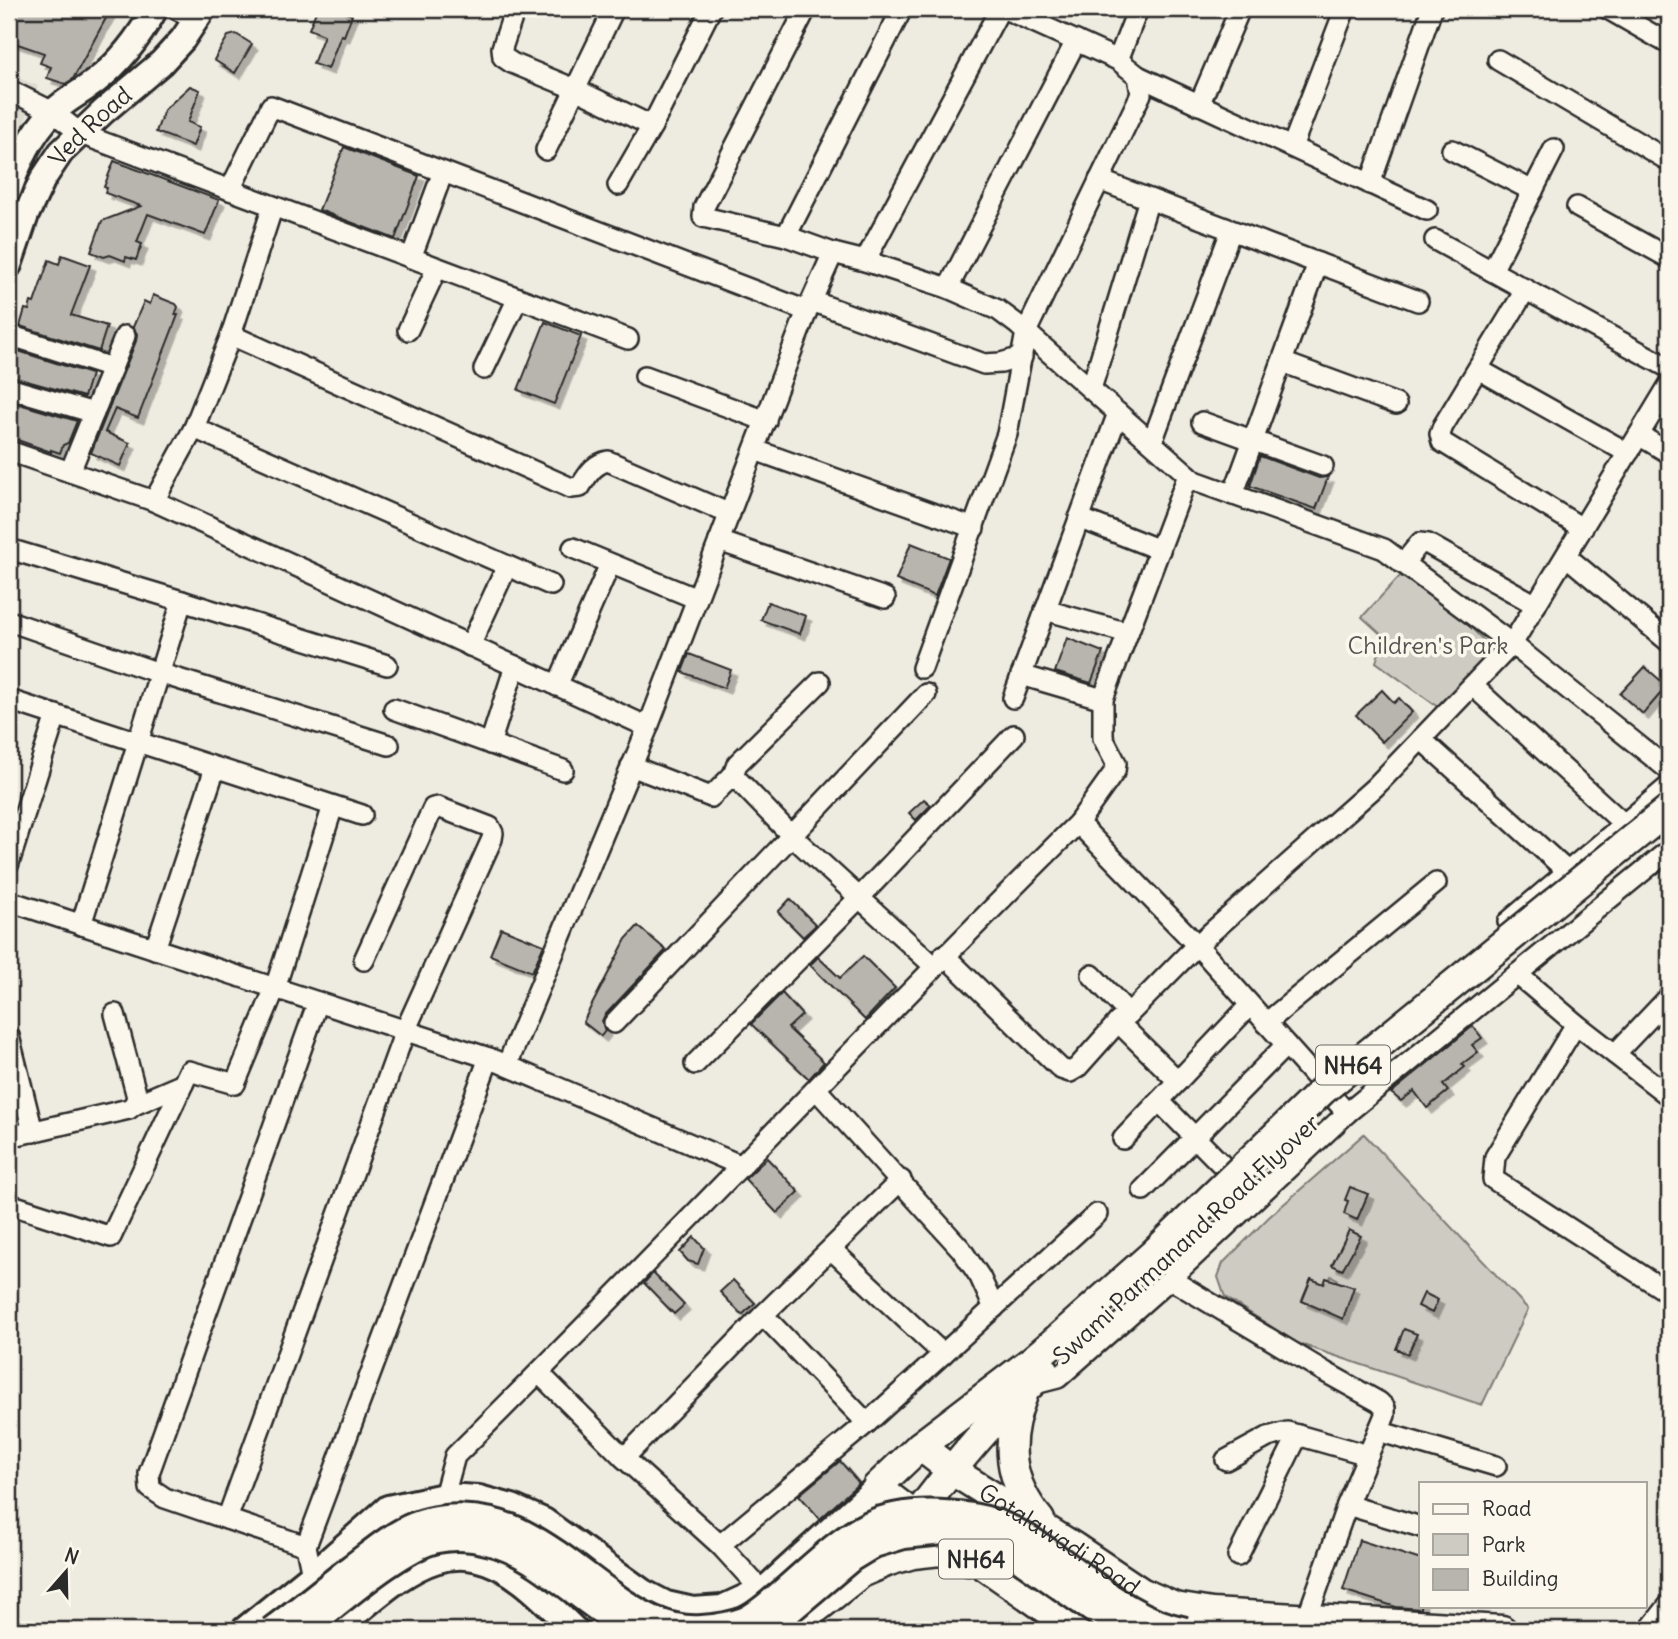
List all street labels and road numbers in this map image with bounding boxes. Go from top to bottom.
street label: Ved Road [41,79,137,171]
road number: NH64 [1316,1046,1390,1084]
street label: Swami Parmanand Road Flyover [1046,1107,1326,1371]
street label: Gotalawadi Road [974,1476,1146,1602]
road number: NH64 [939,1540,1013,1578]

